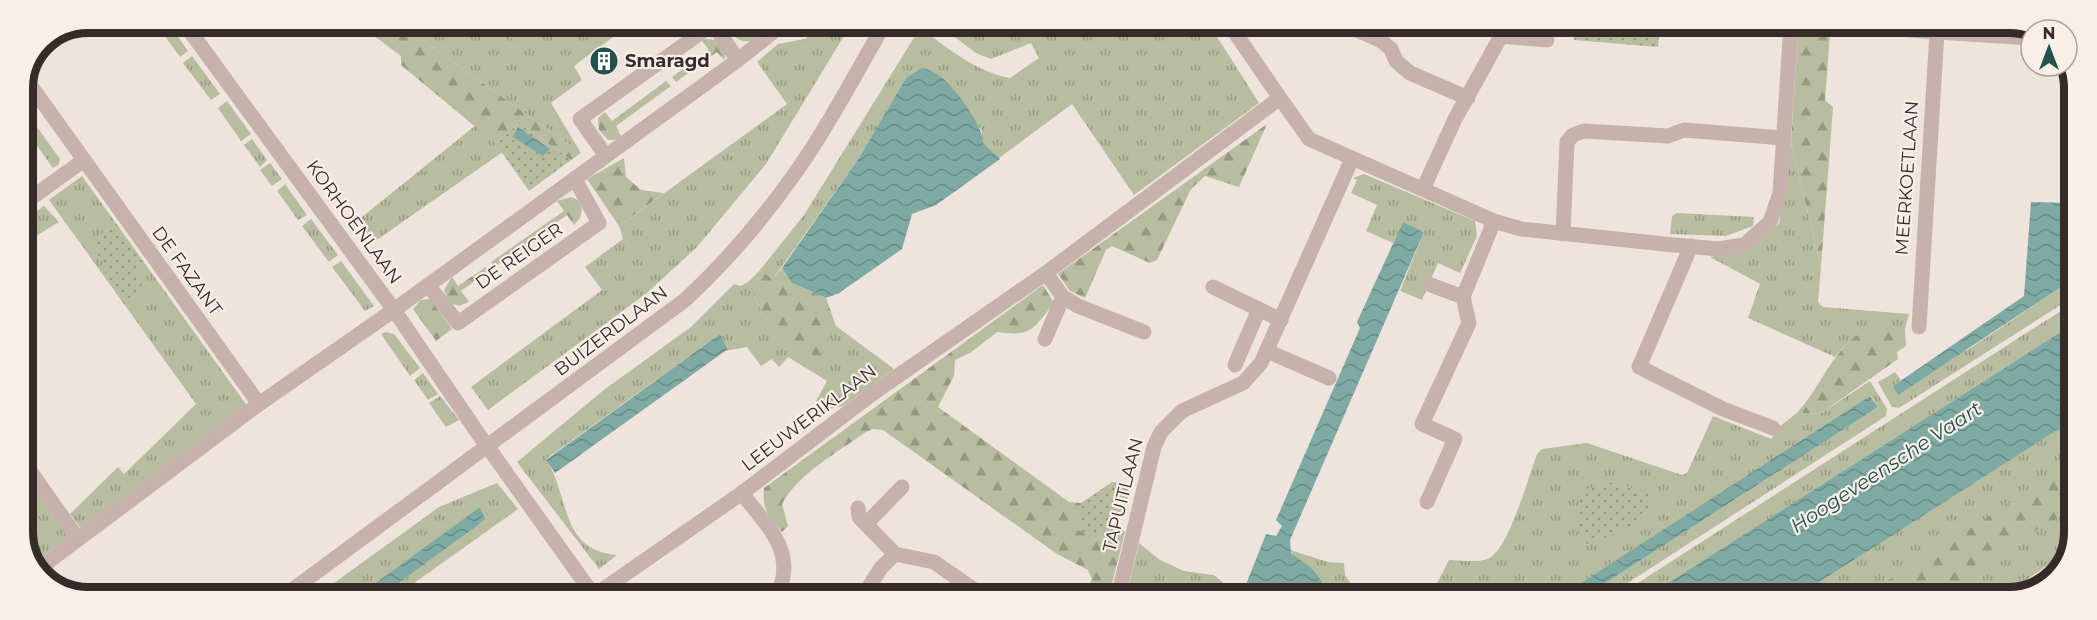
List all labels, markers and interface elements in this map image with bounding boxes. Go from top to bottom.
north arrow [2019,18,2079,78]
text: N [2043,24,2055,43]
building icon: Smaragd [588,45,620,77]
place label: Smaragd [625,50,710,72]
street label: MEERKOETLAAN [1891,100,1923,256]
street label: KORHOENLAAN [302,156,406,288]
street label: DE REIGER [471,218,567,294]
street label: DE FAZANT [147,222,227,320]
street label: BUIZERDLAAN [550,281,672,381]
street label: LEEUWERIKLAAN [737,360,881,476]
water label: Hoogeveensche Vaart [1786,396,1986,538]
street label: TAPUITLAAN [1098,436,1148,554]

